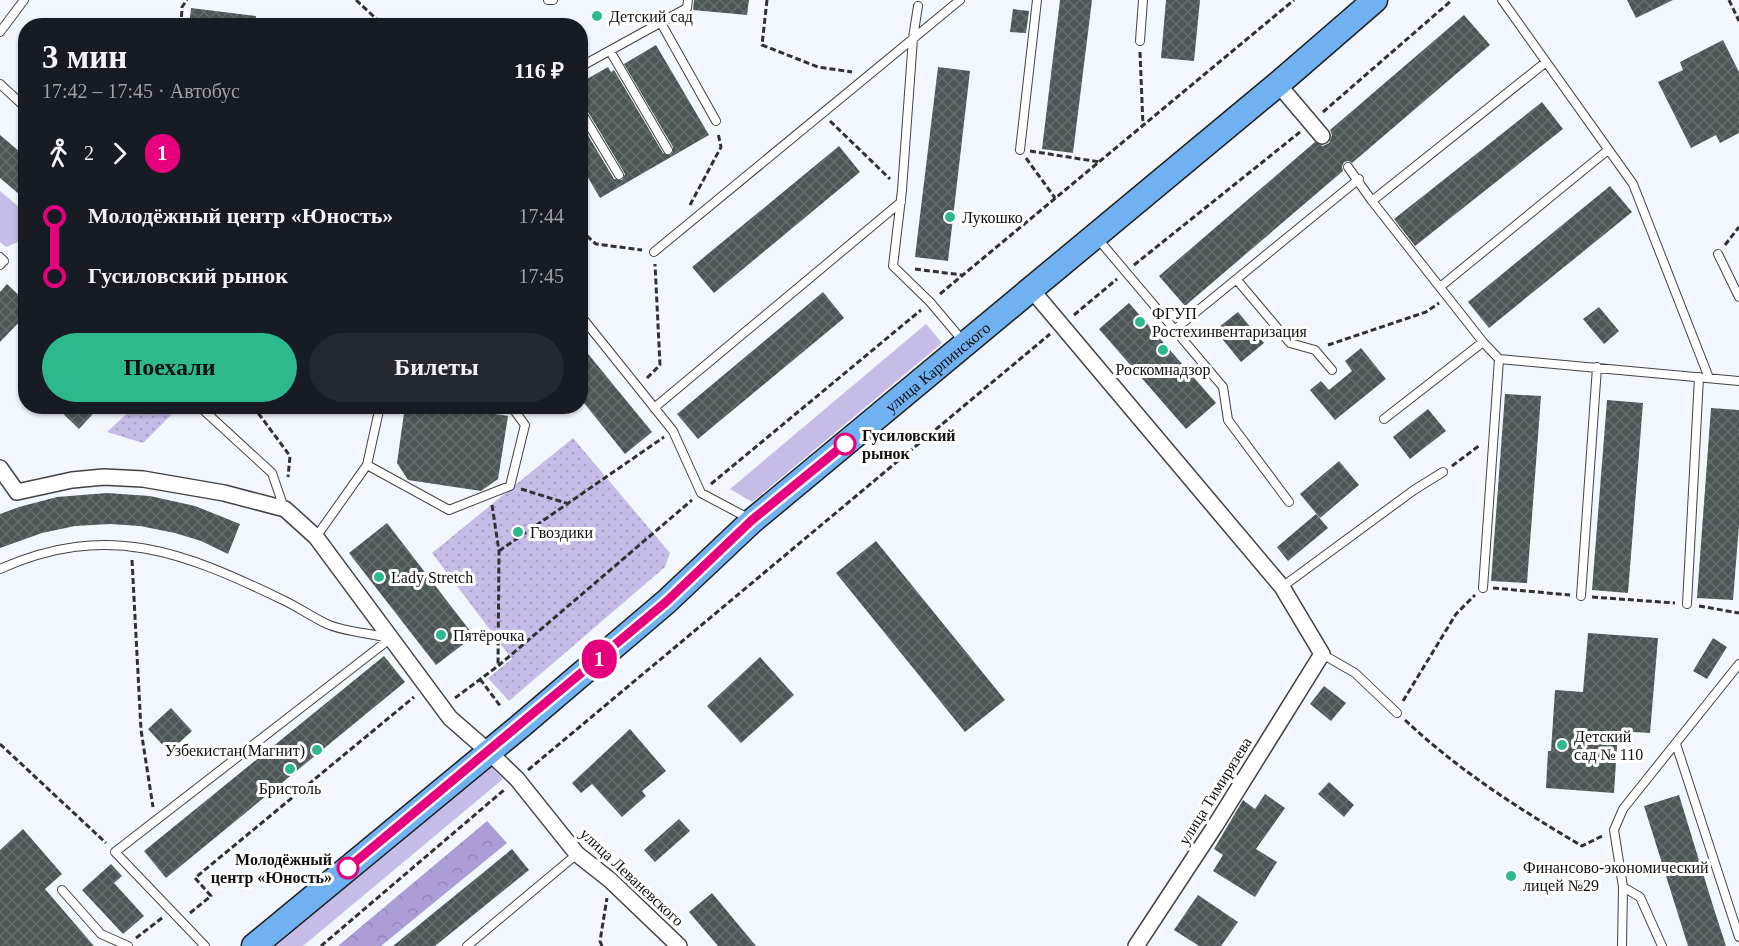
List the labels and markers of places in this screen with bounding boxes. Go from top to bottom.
place label: Детский сад [609,8,693,26]
marker: Детский сад [590,9,604,23]
place label: Лукошко [962,209,1023,227]
marker: Лукошко [943,210,957,224]
place label: ФГУП Ростехинвентаризация [1152,305,1308,341]
marker: ФГУП Ростехинвентаризация [1133,315,1147,329]
marker: Роскомнадзор [1156,343,1170,357]
place label: Роскомнадзор [1115,361,1211,379]
place label: Гусиловский рынок [862,427,956,463]
marker: Гусиловский рынок [834,433,856,455]
place label: Гвоздики [530,524,594,542]
marker: Гвоздики [511,525,525,539]
place label: Lady Stretch [391,569,473,587]
marker: Lady Stretch [372,570,386,584]
place label: Пятёрочка [453,627,524,645]
marker: Пятёрочка [434,628,448,642]
place label: Детский сад № 110 [1574,728,1643,764]
marker: Детский сад № 110 [1555,738,1569,752]
place label: Узбекистан(Магнит) [165,742,305,760]
marker: Узбекистан(Магнит) [310,743,324,757]
marker: Бристоль [283,762,297,776]
place label: Бристоль [259,780,321,798]
place label: Молодёжный центр «Юность» [211,851,332,887]
marker: Молодёжный центр «Юность» [337,857,359,879]
place label: Финансово-экономический лицей №29 [1523,859,1709,895]
marker: Финансово-экономический лицей №29 [1504,869,1518,883]

